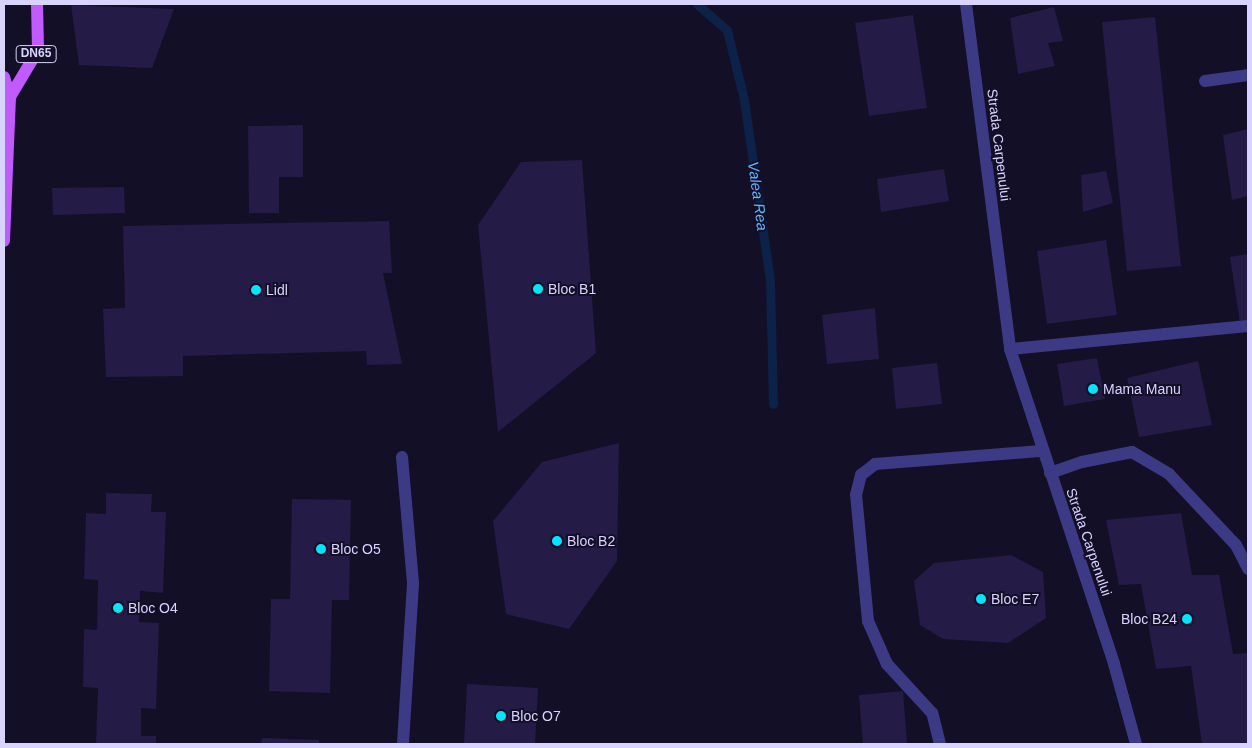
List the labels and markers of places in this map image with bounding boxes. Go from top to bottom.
place label: Bloc B1 [548,281,596,297]
place label: Lidl [266,282,288,298]
marker: Bloc B1 [532,283,544,295]
marker: Lidl [250,284,262,296]
place label: Mama Manu [1103,381,1181,397]
marker: Mama Manu [1087,383,1099,395]
place label: Bloc B2 [567,533,615,549]
marker: Bloc B2 [551,535,563,547]
place label: Bloc O5 [331,541,381,557]
marker: Bloc O5 [315,543,327,555]
place label: Bloc E7 [991,591,1039,607]
marker: Bloc E7 [975,593,987,605]
place label: Bloc O4 [128,600,178,616]
marker: Bloc O4 [112,602,124,614]
place label: Bloc B24 [1121,611,1177,627]
marker: Bloc B24 [1181,613,1193,625]
place label: Bloc O7 [511,708,561,724]
marker: Bloc O7 [495,710,507,722]

